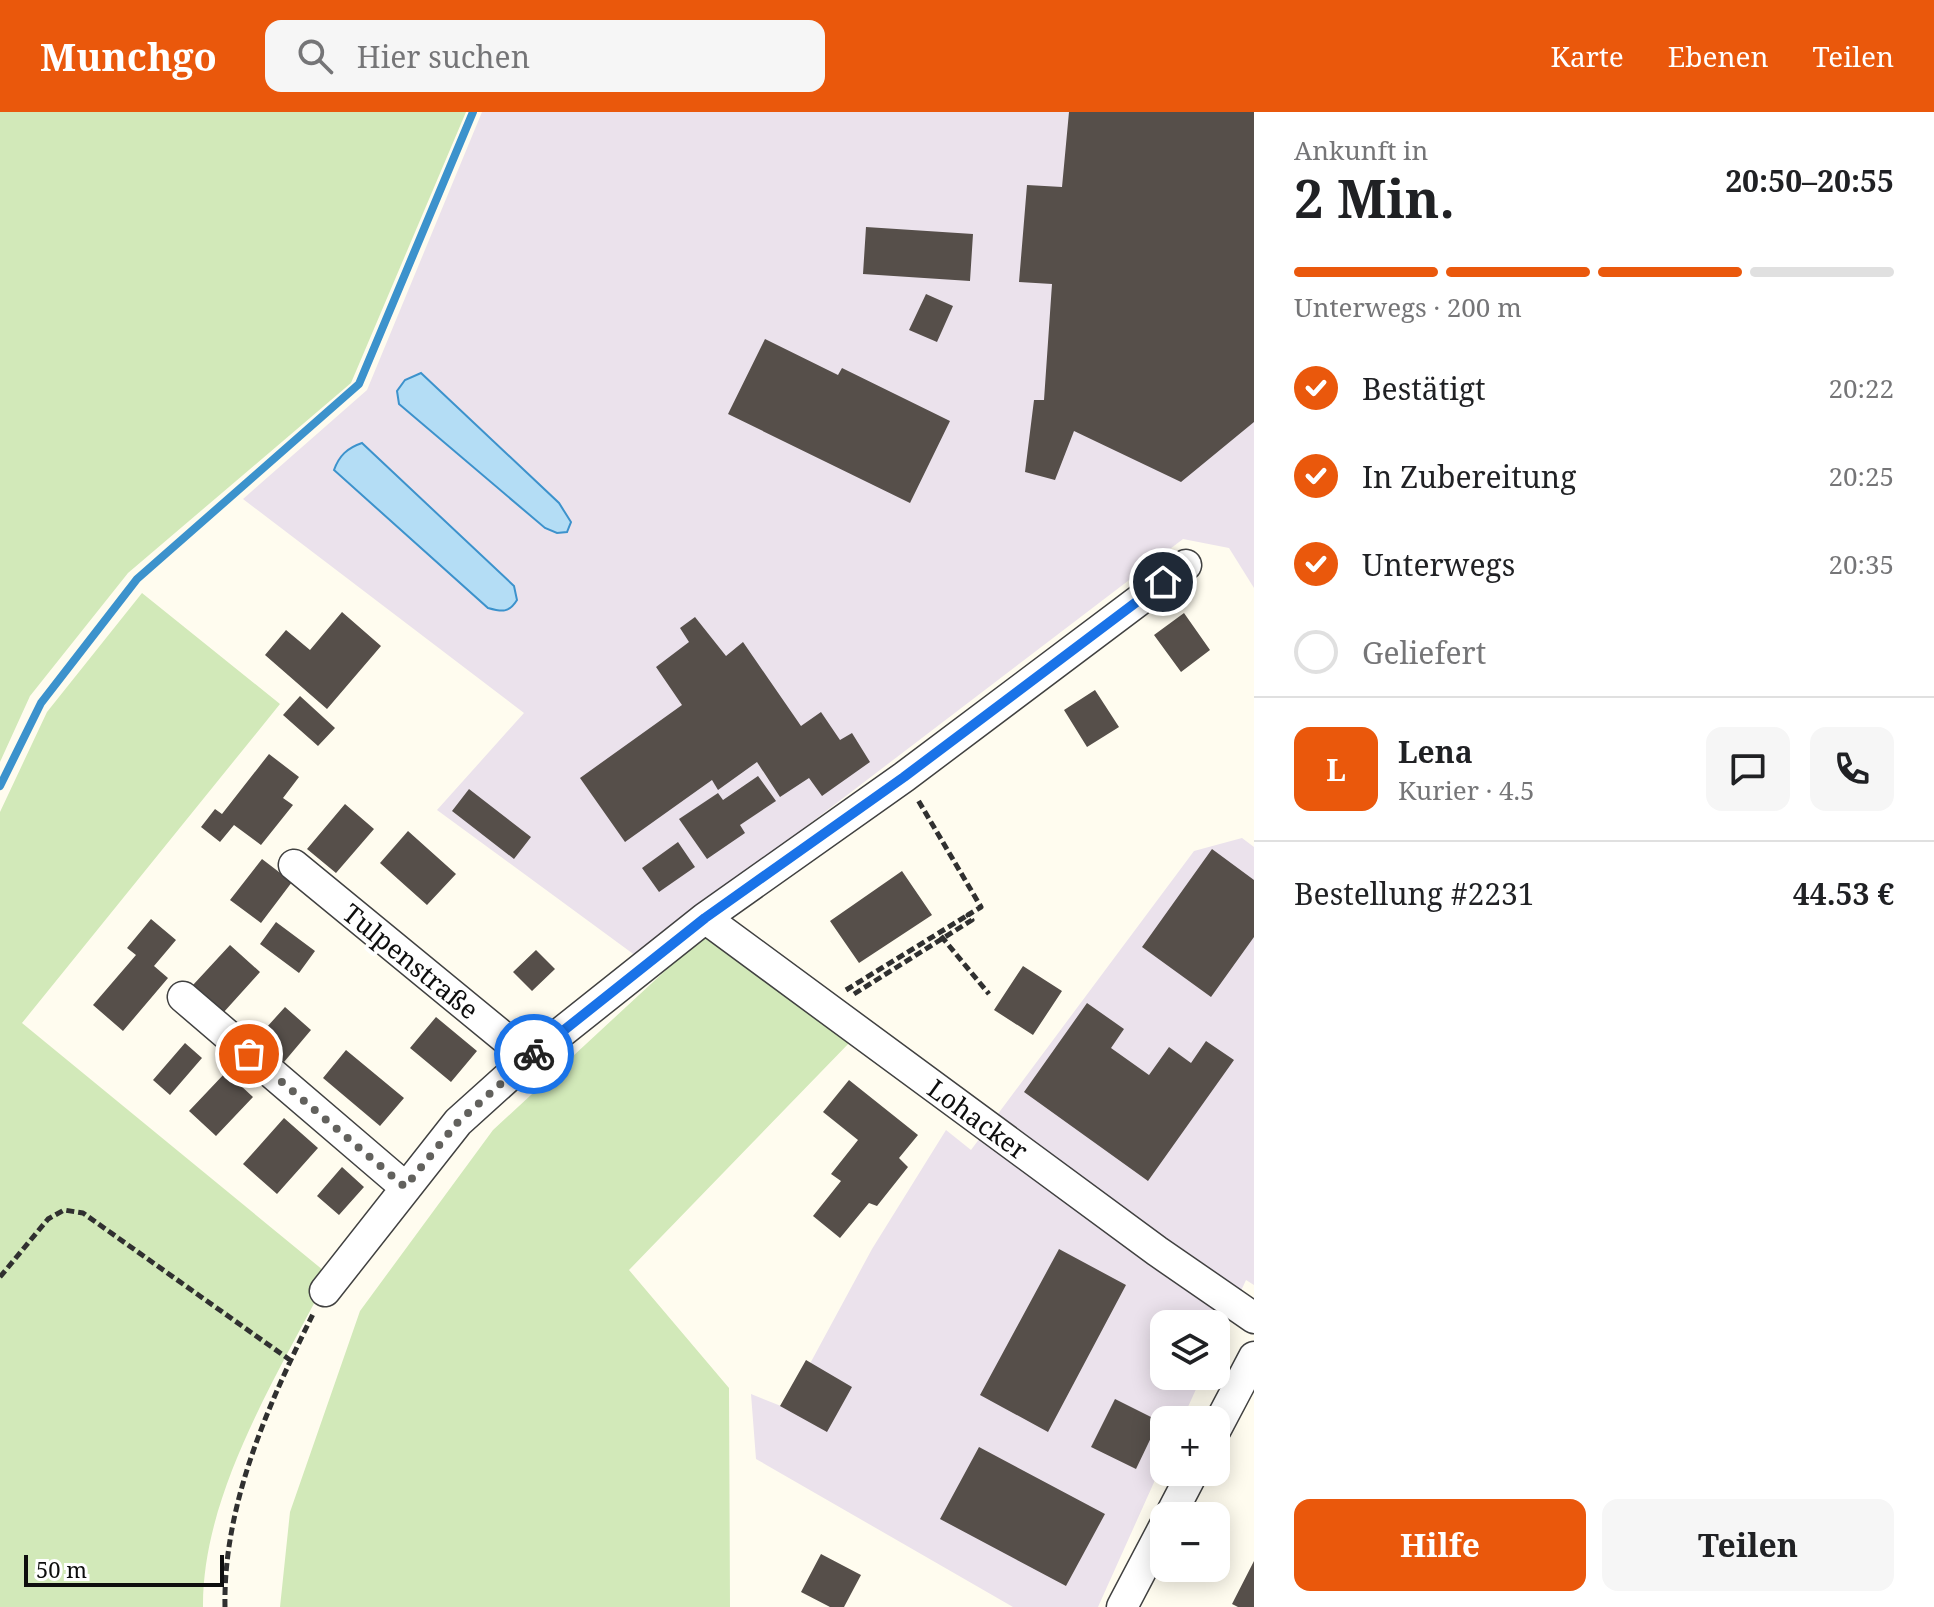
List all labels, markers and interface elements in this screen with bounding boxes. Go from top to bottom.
search box [265,20,825,92]
text: Munchgo [40,30,217,82]
icon: search [293,34,337,78]
text: Hier suchen [357,36,530,77]
text: Karte [1550,37,1624,75]
text: Ebenen [1668,37,1769,75]
text: Teilen [1813,37,1894,75]
text: Ankunft in [1294,132,1428,168]
text: 20:50–20:55 [1725,160,1894,201]
text: 2 Min. [1294,162,1455,233]
text: Unterwegs · 200 m [1294,289,1522,325]
icon: check [1294,366,1338,410]
text: Bestätigt [1362,368,1486,409]
text: 20:22 [1828,370,1894,406]
icon: check [1294,454,1338,498]
text: In Zubereitung [1362,456,1576,497]
text: 20:25 [1828,458,1894,494]
icon: check [1294,542,1338,586]
text: Unterwegs [1362,544,1515,585]
text: 20:35 [1828,546,1894,582]
pin [1129,548,1197,616]
icon: home [1141,560,1185,604]
text: Geliefert [1362,632,1486,673]
button: chat [1706,727,1790,811]
button: phone [1810,727,1894,811]
text: Lena [1398,731,1473,772]
text: L [1326,749,1346,790]
text: Kurier · 4.5 [1398,772,1535,808]
text: Bestellung #2231 [1294,873,1535,914]
text: 44.53 € [1793,873,1894,914]
street label: Tulpenstraße [336,895,486,1027]
courier [494,1014,574,1094]
pin [215,1020,283,1088]
icon: bag [227,1032,271,1076]
icon: bike [512,1032,556,1076]
street label: Lohacker [920,1070,1036,1168]
map controls [1150,1310,1230,1582]
button: layers [1150,1310,1230,1390]
button: + [1150,1406,1230,1486]
button: Hilfe [1294,1499,1586,1591]
button: Teilen [1602,1499,1894,1591]
button: − [1150,1502,1230,1582]
scale bar [24,1551,224,1587]
text: 50 m [36,1554,87,1584]

